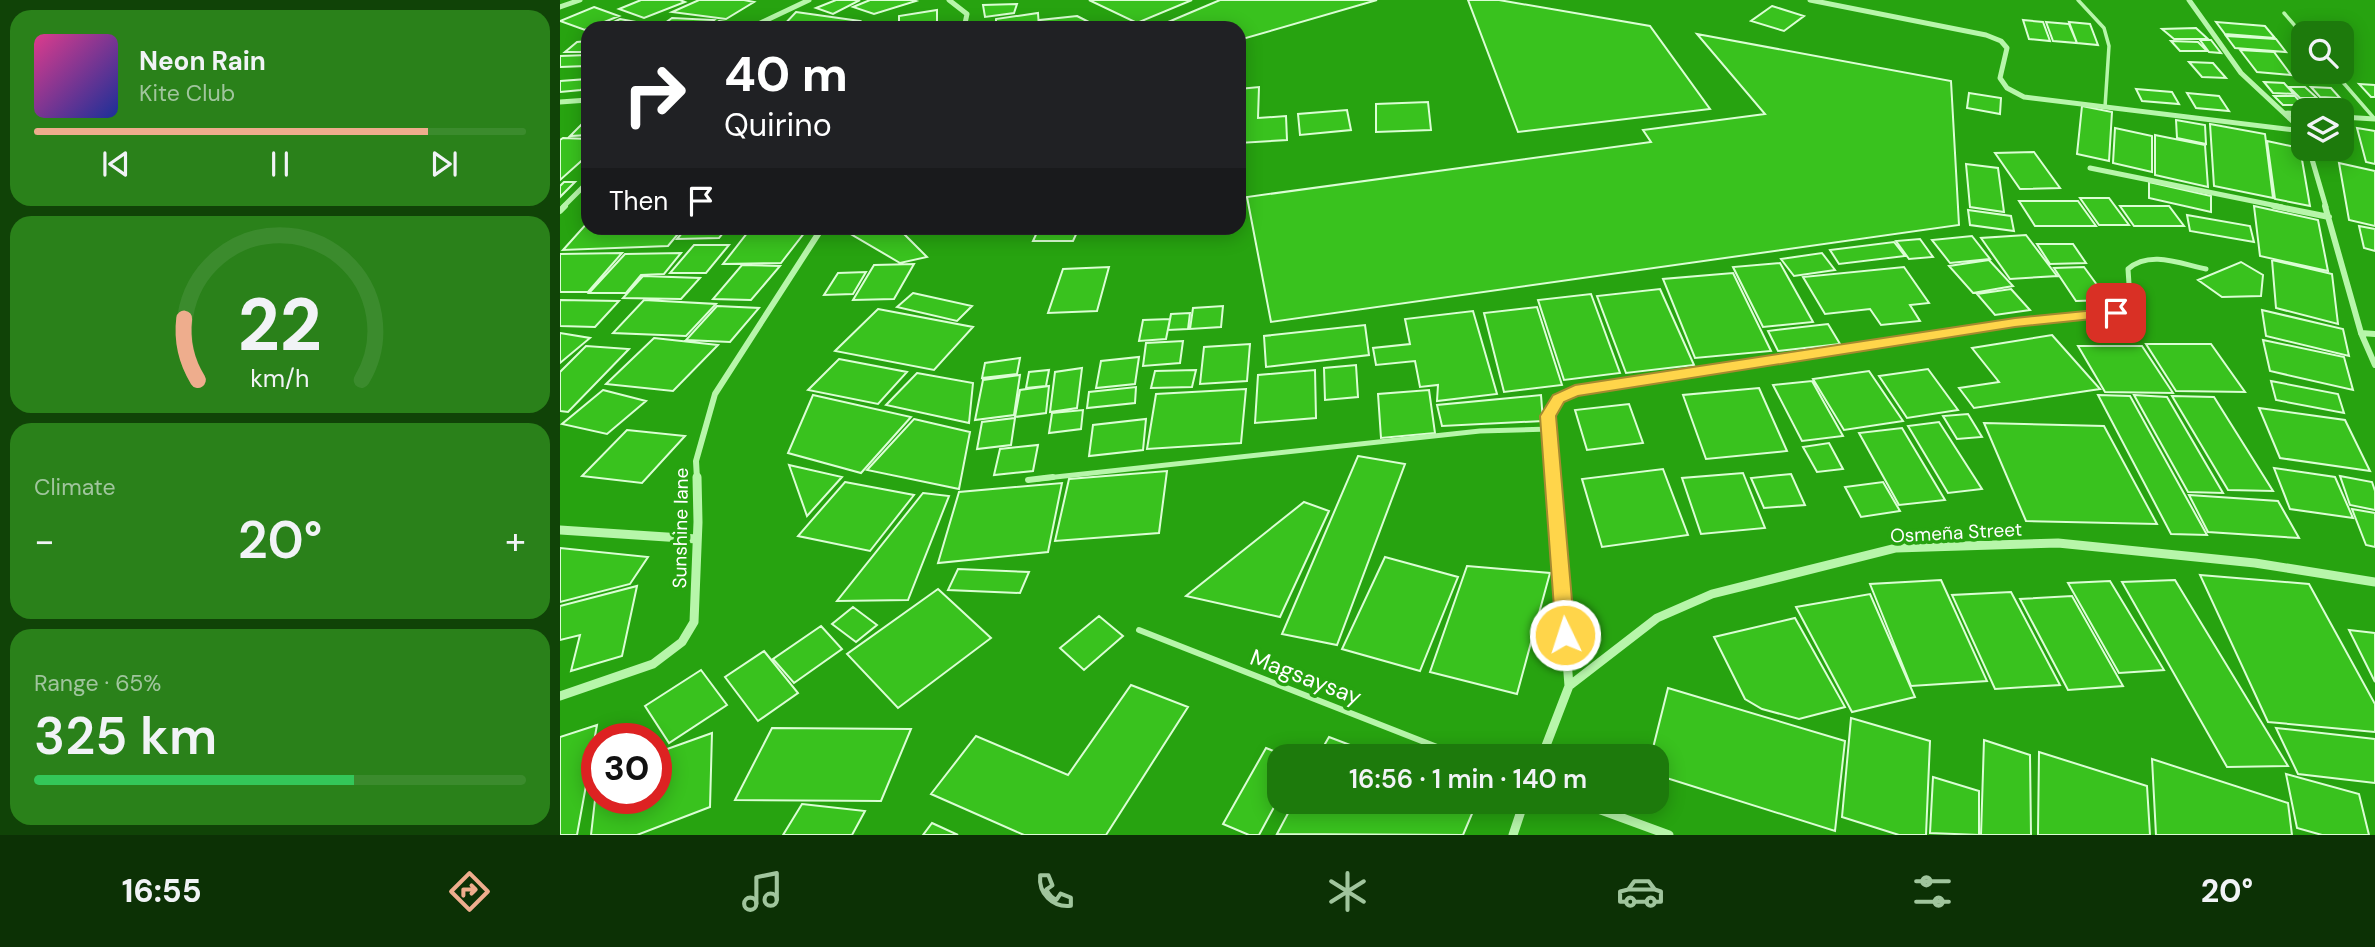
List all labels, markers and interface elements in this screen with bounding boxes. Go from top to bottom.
map controls [2291,21,2354,161]
button: search [2291,21,2354,84]
text: 40 m [724,42,848,106]
text: Neon Rain [139,44,266,78]
icon: right [609,49,700,140]
text: Kite Club [139,78,235,108]
button: layers [2291,98,2354,161]
text: Quirino [724,104,832,146]
icon: previous [97,145,135,183]
icon: pause [261,145,299,183]
icon: next [425,145,463,183]
icon: arrive [682,182,720,220]
text: Then [609,184,668,218]
text: 22 [238,279,322,374]
pin [2086,283,2146,343]
icon: arrive [2097,294,2135,332]
text: km/h [250,362,310,395]
street label: Sunshine lane [667,467,694,589]
text: Climate [34,472,116,502]
text: 20° [238,506,322,574]
text: − [34,516,55,566]
text: + [505,516,526,566]
street label: Osmeña Street [1889,517,2023,548]
position arrow [1528,598,1602,672]
street label: Magsaysay [1246,642,1366,712]
text: Range · 65% [34,668,161,698]
text: 325 km [34,702,217,770]
speed limit sign: 30 [581,723,672,814]
text: 16:56 · 1 min · 140 m [1349,762,1587,796]
icon: directions [445,867,494,916]
icon: music [738,867,787,916]
icon: phone [1030,867,1079,916]
icon: climate [1323,867,1372,916]
icon: car [1616,867,1665,916]
icon: filters [1908,867,1957,916]
text: 16:55 [122,870,202,912]
text: 20° [2201,870,2253,912]

